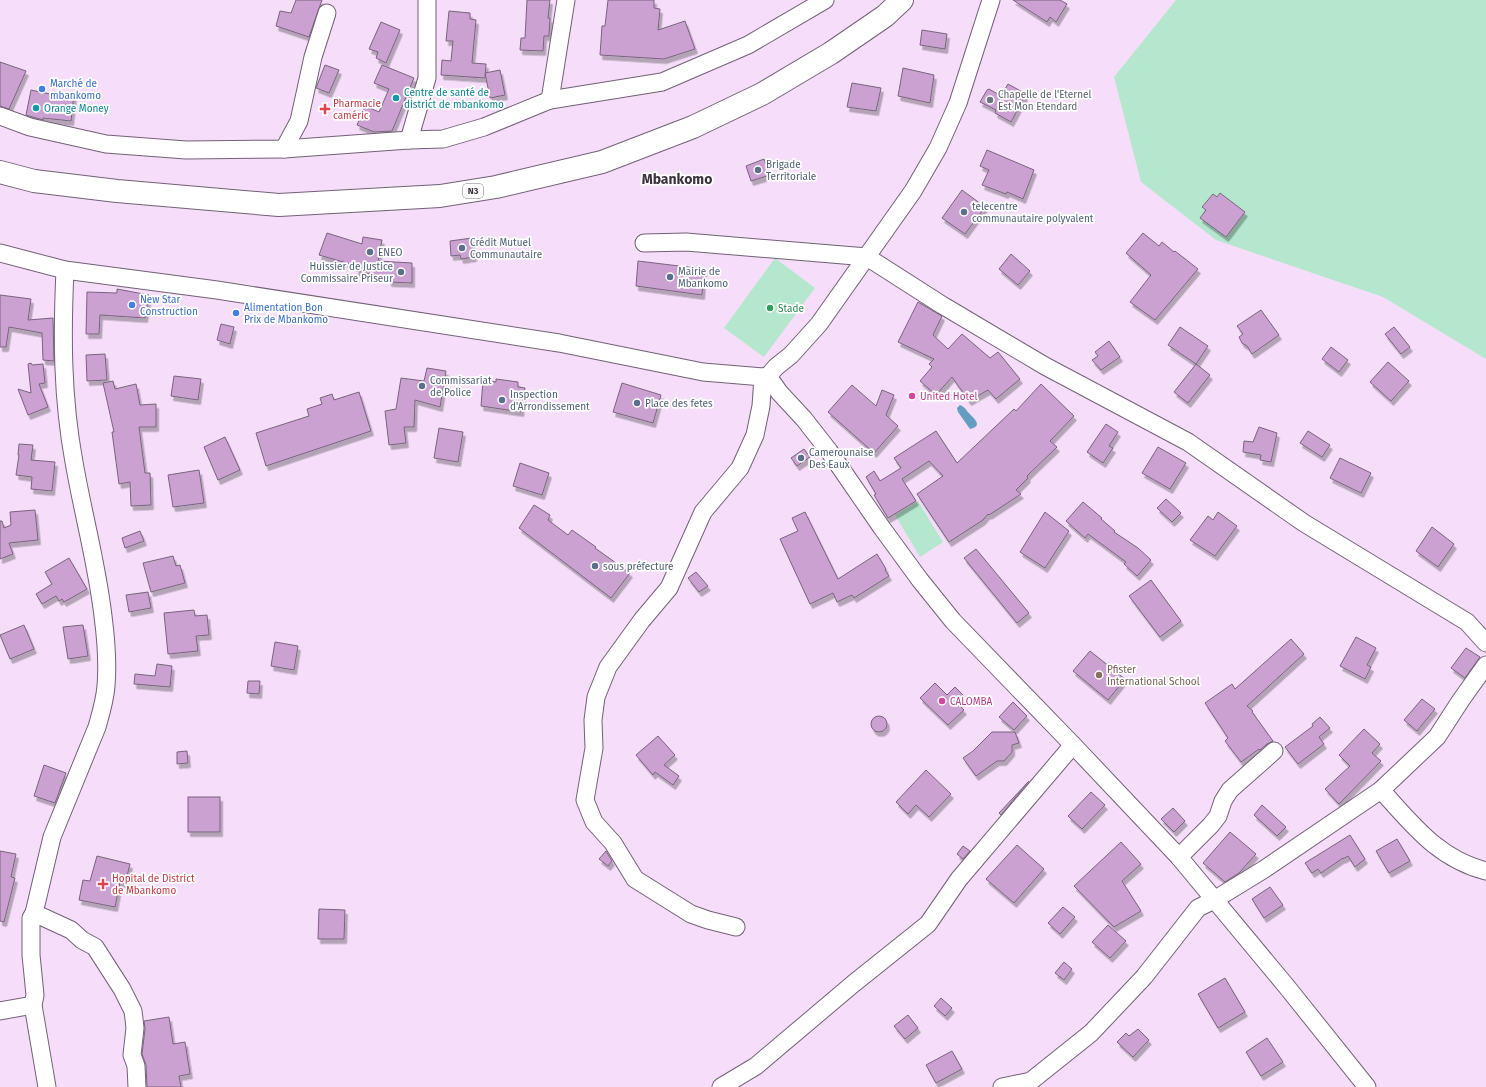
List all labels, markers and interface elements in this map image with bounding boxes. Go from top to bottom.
place label: Marché de mbankomo [50,78,101,102]
marker: Marché de mbankomo [37,84,47,94]
place label: Centre de santé de district de mbankomo [404,87,504,111]
place label: Chapelle de l'Eternel Est Mon Etendard [998,89,1091,113]
marker: Centre de santé de district de mbankomo [391,93,401,103]
marker: Chapelle de l'Eternel Est Mon Etendard [985,95,995,105]
place label: Pharmacie caméric [333,98,381,122]
marker: Orange Money [31,103,41,113]
place label: Orange Money [44,103,109,115]
marker: Pharmacie caméric [320,104,330,114]
place label: Brigade Territoriale [766,159,816,183]
marker: Brigade Territoriale [753,165,763,175]
district label: Mbankomo [642,171,712,188]
road number: N3 [463,184,483,198]
place label: telecentre communautaire polyvalent [972,201,1094,225]
marker: telecentre communautaire polyvalent [959,207,969,217]
place label: Crédit Mutuel Communautaire [470,237,542,261]
marker: Crédit Mutuel Communautaire [457,243,467,253]
marker: ENEO [365,247,375,257]
place label: ENEO [378,247,402,259]
place label: Huissier de Justice Commissaire Priseur [301,261,393,285]
place label: Mairie de Mbankomo [678,266,728,290]
marker: Huissier de Justice Commissaire Priseur [396,267,406,277]
marker: Mairie de Mbankomo [665,272,675,282]
place label: New Star Construction [140,294,198,318]
marker: New Star Construction [127,300,137,310]
place label: Alimentation Bon Prix de Mbankomo [244,302,328,326]
marker: Stade [765,303,775,313]
place label: Stade [778,303,804,315]
marker: Alimentation Bon Prix de Mbankomo [231,308,241,318]
place label: Commissariat de Police [430,375,492,399]
marker: Commissariat de Police [417,381,427,391]
place label: Inspection d'Arrondissement [510,389,590,413]
marker: United Hotel [907,391,917,401]
place label: United Hotel [920,391,977,403]
marker: Inspection d'Arrondissement [497,395,507,405]
marker: Place des fetes [632,398,642,408]
place label: Place des fetes [645,398,713,410]
place label: Camerounaise Des Eaux [809,447,873,471]
marker: Camerounaise Des Eaux [796,453,806,463]
marker: sous préfecture [590,561,600,571]
place label: sous préfecture [603,561,674,573]
place label: Pfister International School [1107,664,1200,688]
marker: Pfister International School [1094,670,1104,680]
marker: CALOMBA [937,696,947,706]
place label: CALOMBA [950,696,993,708]
place label: Hopital de District de Mbankomo [112,873,195,897]
marker: Hopital de District de Mbankomo [97,878,109,890]

